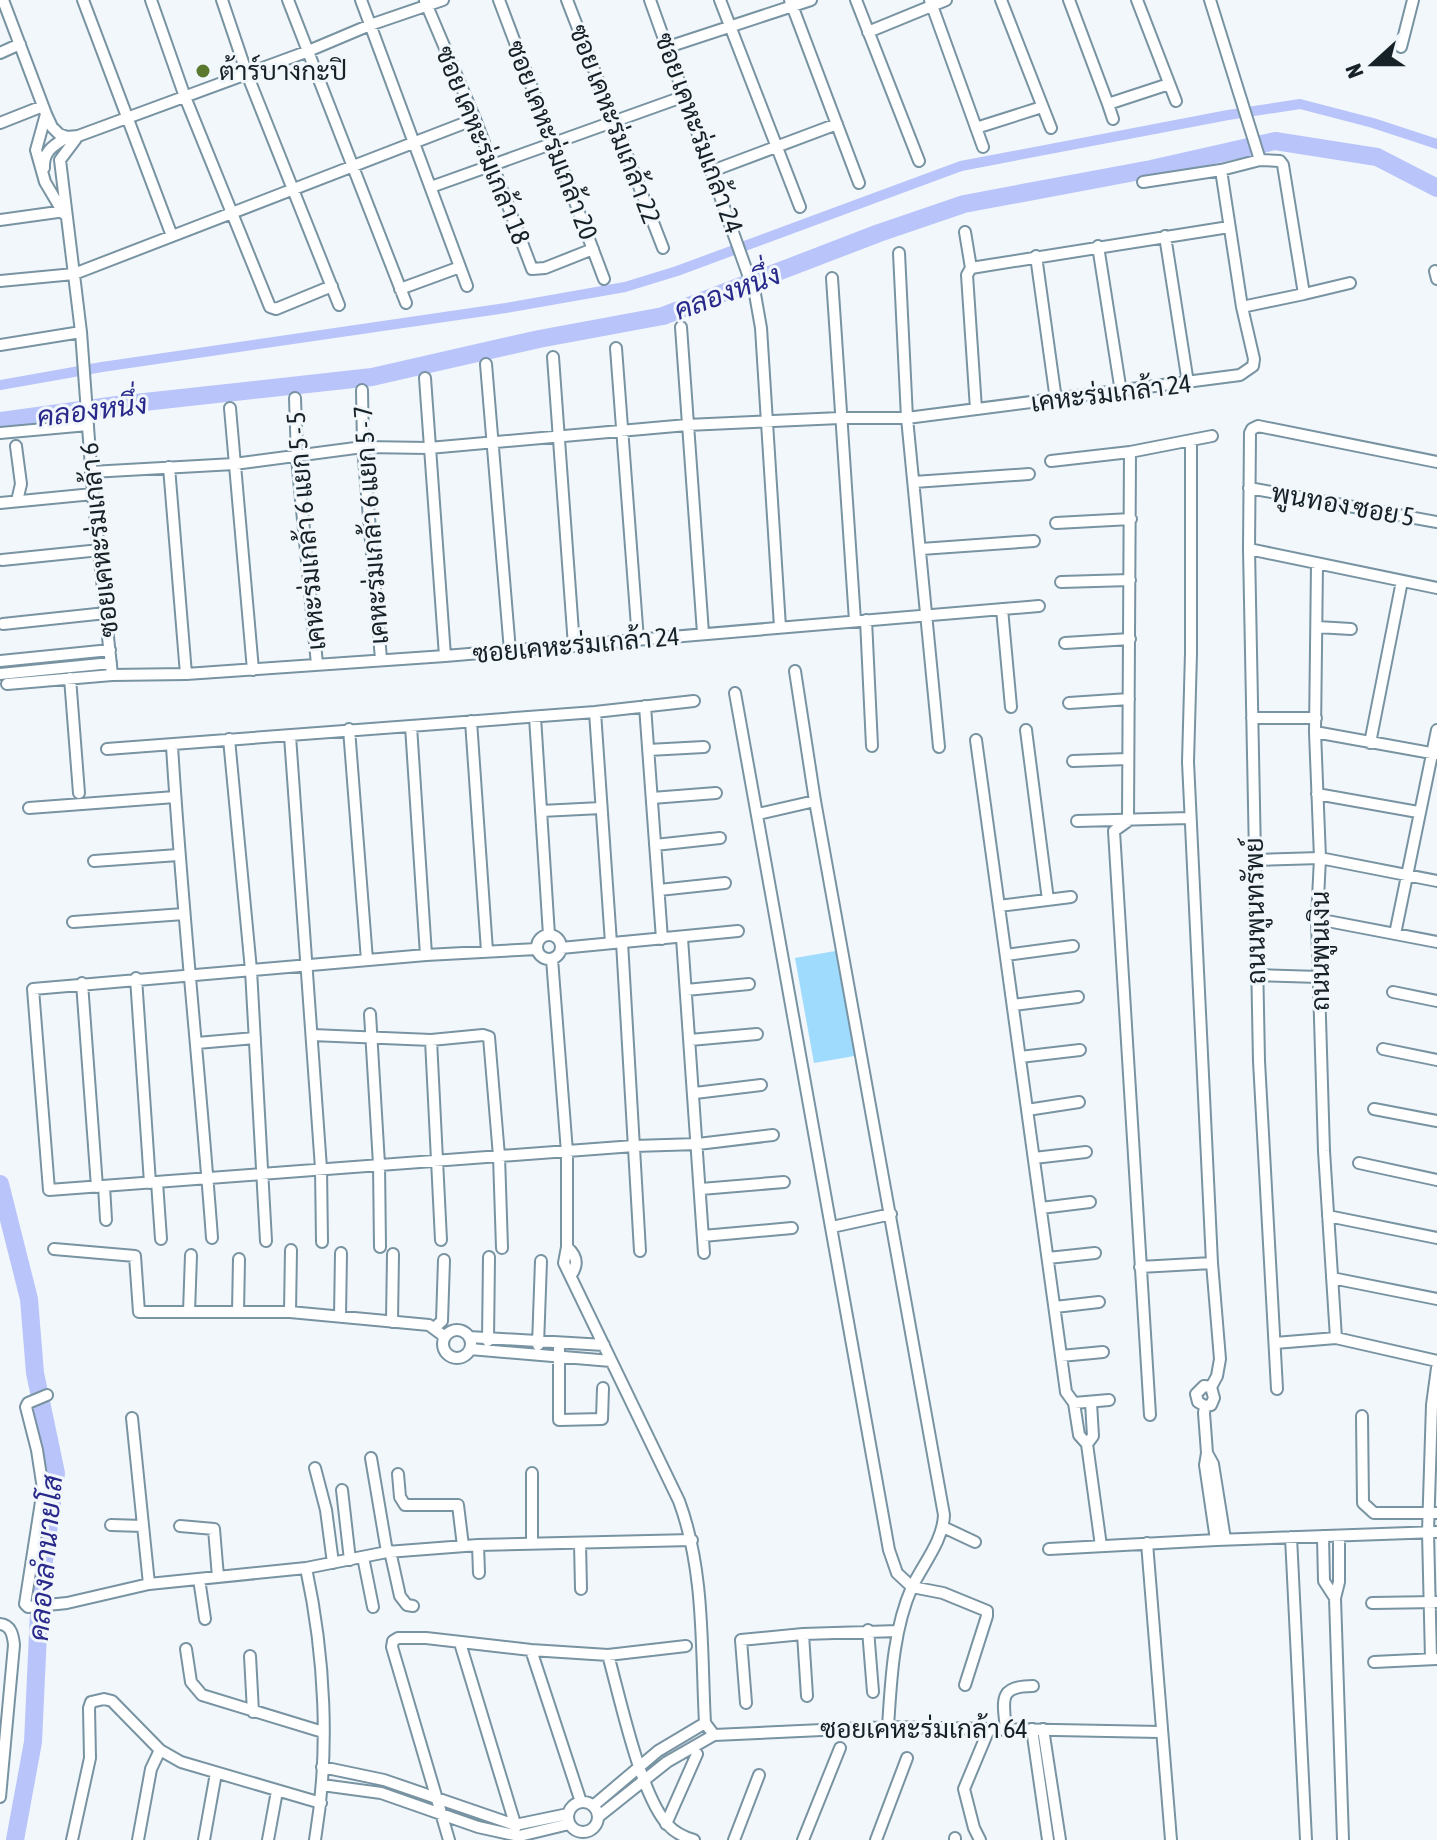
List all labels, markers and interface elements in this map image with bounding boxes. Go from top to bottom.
street label: ซอย เคหะร่มเกล้า 22 [563,20,668,228]
north arrow [1333,24,1413,104]
street label: ซอย เคหะร่มเกล้า 24 [649,28,750,237]
street label: ซอย เคหะร่มเกล้า 20 [500,36,605,244]
street label: ซอย เคหะร่มเกล้า 18 [430,41,537,249]
place label: ต้าร์บางกะปิ [219,54,347,86]
text: N [1340,60,1369,82]
marker: ต้าร์บางกะปิ [194,62,212,80]
water label: คลองหนึ่ง [667,251,784,326]
street label: เคหะร่มเกล้า 24 [1029,367,1193,418]
water label: คลองหนึ่ง [34,380,149,433]
street label: เคหะร่มเกล้า 6 แยก 5 - 7 [347,405,394,645]
street label: เคหะร่มเกล้า 6 แยก 5 - 5 [280,410,331,652]
street label: ซอยเคหะร่มเกล้า 6 [73,441,124,639]
street label: พูนทอง ซอย 5 [1269,478,1417,535]
street label: ซอยเคหะร่มเกล้า 24 [471,620,681,669]
street label: ถนนพูนทรัพย์ [1237,837,1274,985]
street label: ถนนพูนเงิน [1305,891,1338,1011]
water label: คลองลำนายโส [19,1473,68,1642]
street label: ซอยเคหะร่มเกล้า 64 [820,1713,1028,1744]

